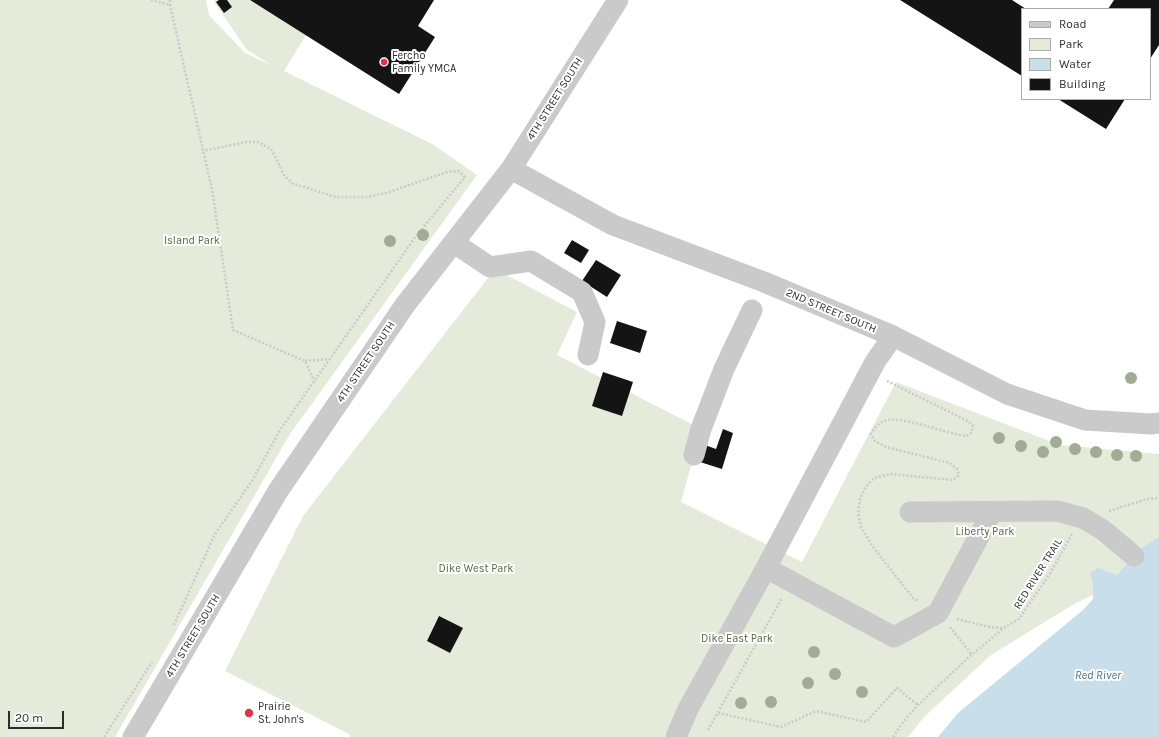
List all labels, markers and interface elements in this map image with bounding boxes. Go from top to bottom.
legend [1021,8,1151,100]
text: Road [1059,17,1087,31]
text: Park [1059,37,1083,51]
place label: Fercho Family YMCA [392,49,456,75]
street label: 4TH STREET SOUTH [524,55,586,143]
marker: Fercho Family YMCA [379,57,389,67]
text: Water [1059,57,1091,71]
text: Building [1059,77,1105,91]
park label: Island Park [164,234,220,248]
street label: 2ND STREET SOUTH [784,286,878,336]
street label: 4TH STREET SOUTH [334,319,398,405]
park label: Liberty Park [956,525,1014,539]
street label: RED RIVER TRAIL [1011,536,1065,612]
park label: Dike West Park [439,562,513,576]
street label: 4TH STREET SOUTH [163,592,223,680]
park label: Dike East Park [701,632,773,646]
water label: Red River [1075,669,1121,683]
place label: Prairie St. John's [258,700,304,726]
scale bar [10,703,66,729]
marker: Prairie St. John's [243,707,255,719]
text: 20 m [15,711,43,725]

